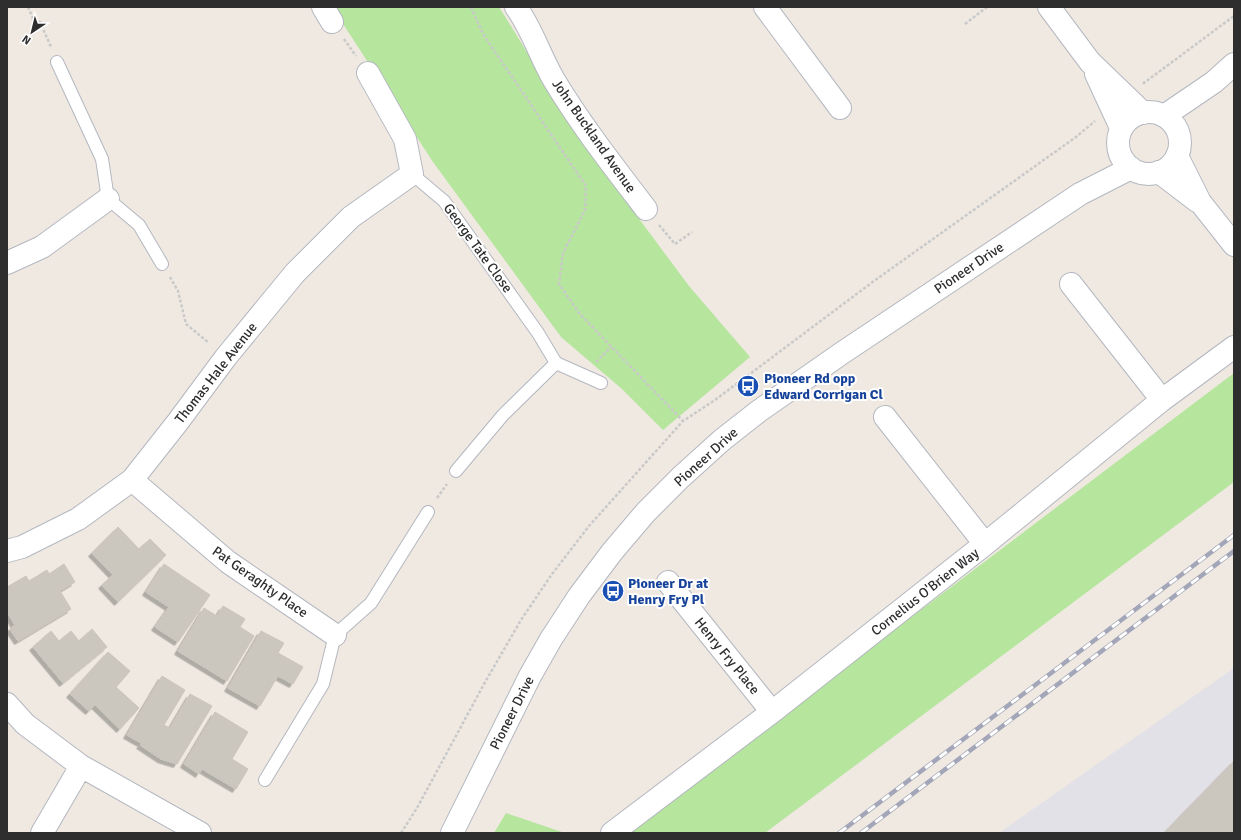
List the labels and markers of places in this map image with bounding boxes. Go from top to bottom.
place label: Pioneer Rd opp Edward Corrigan Cl [764,370,883,403]
bus stop icon: Pioneer Rd opp Edward Corrigan Cl [735,373,761,399]
place label: Pioneer Dr at Henry Fry Pl [628,575,709,608]
bus stop icon: Pioneer Dr at Henry Fry Pl [600,578,626,604]

